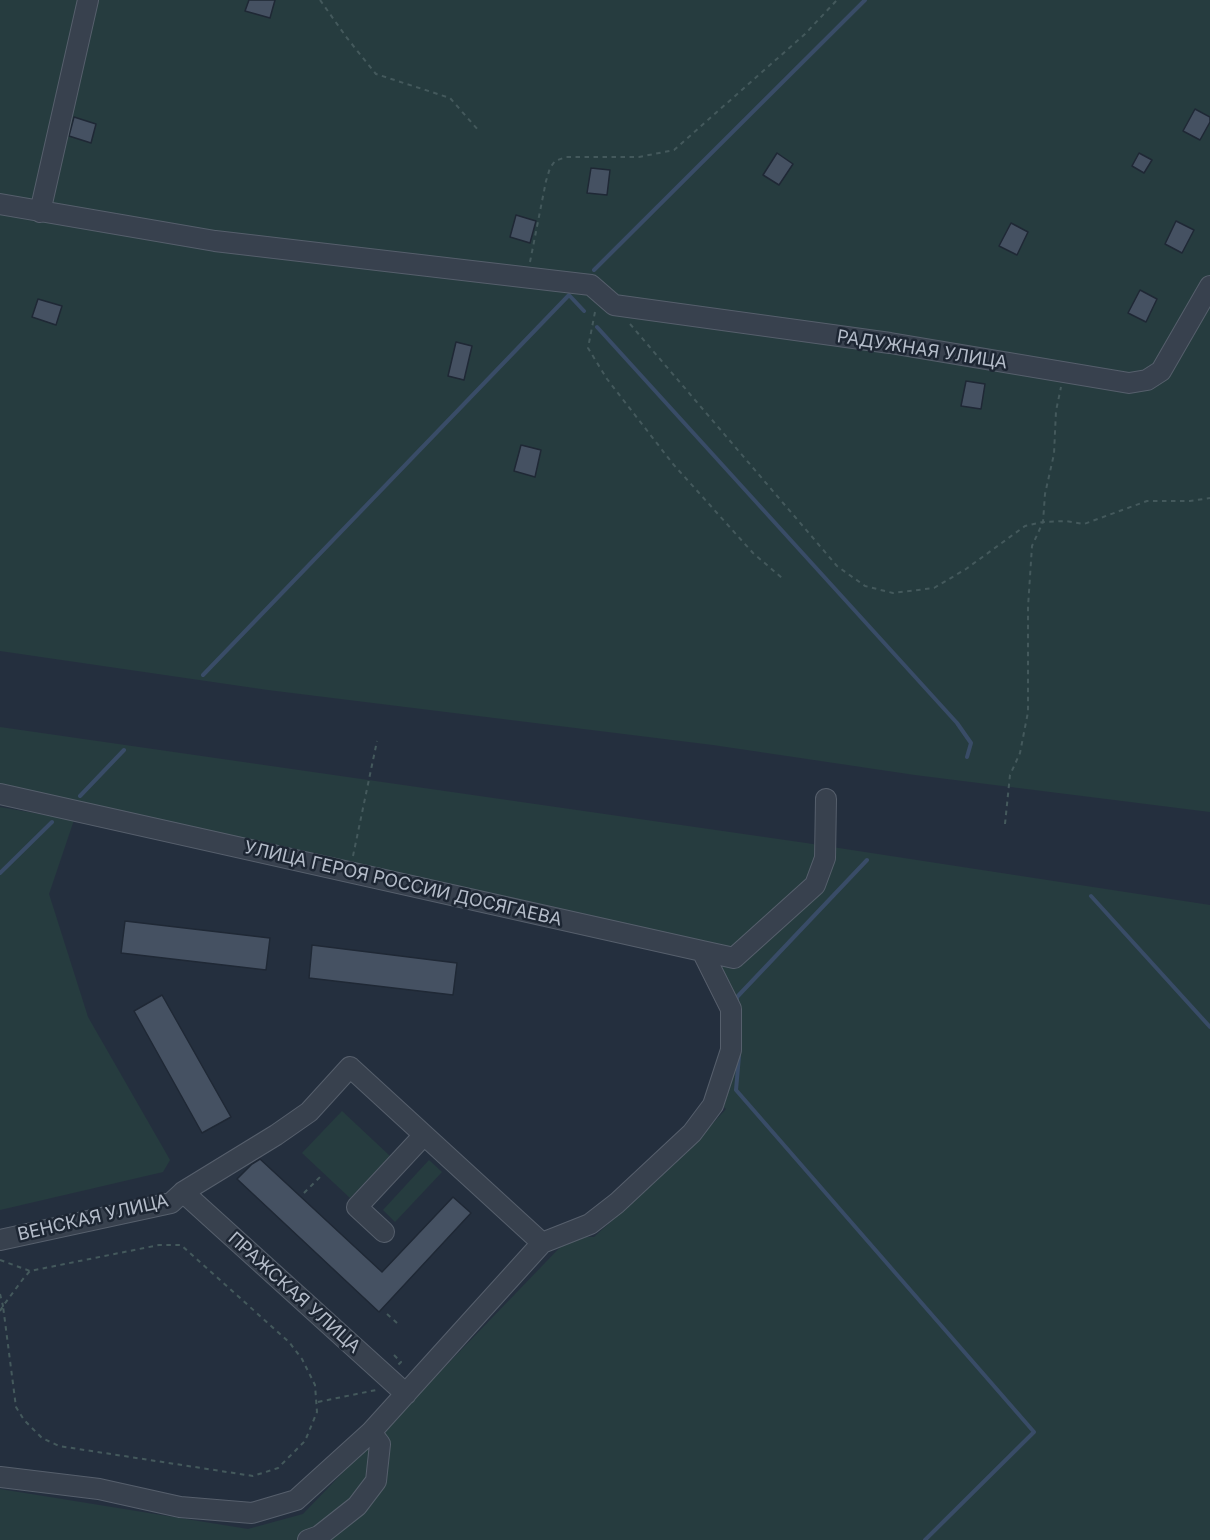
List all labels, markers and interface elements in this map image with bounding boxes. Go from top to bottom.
street label: РАДУЖНАЯ УЛИЦА [835,326,1009,374]
street label: УЛИЦА ГЕРОЯ РОССИИ ДОСЯГАЕВА [242,837,564,931]
street label: ВЕНСКАЯ УЛИЦА [16,1190,170,1246]
street label: ПРАЖСКАЯ УЛИЦА [223,1228,365,1358]

